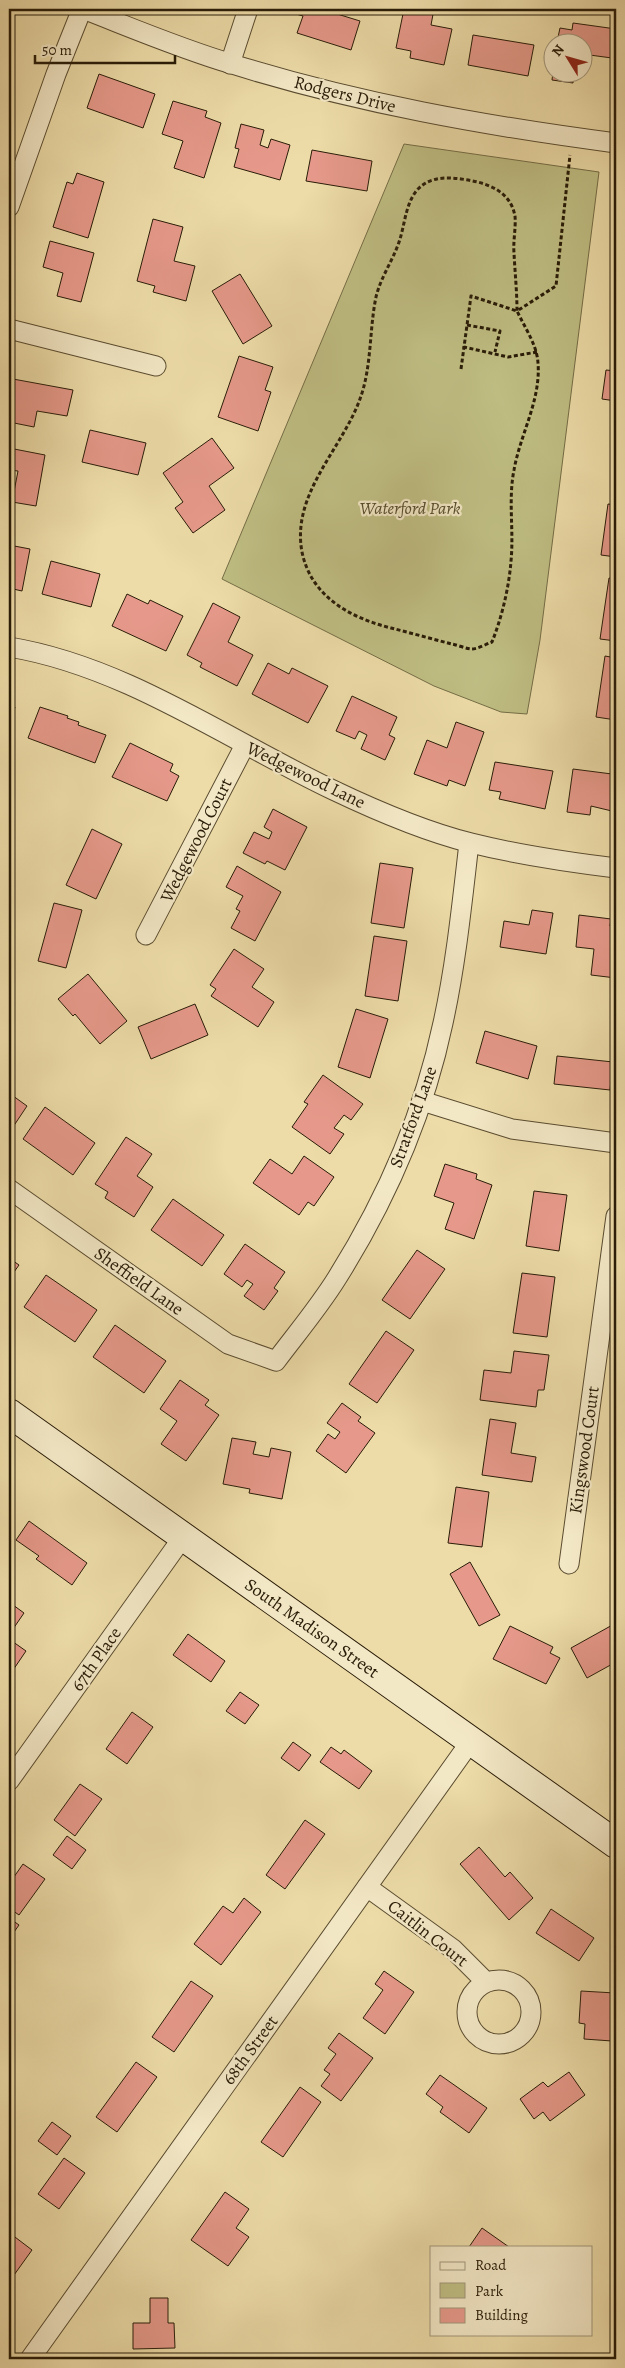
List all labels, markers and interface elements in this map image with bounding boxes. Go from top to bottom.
scale bar [35,32,175,64]
north arrow [542,32,592,82]
text: 50 m [42,40,72,60]
text: N [547,41,569,60]
street label: Rodgers Drive [292,70,398,118]
park label: Waterford Park [360,496,460,520]
street label: Wedgewood Lane [242,735,369,814]
street label: Wedgewood Court [154,774,238,907]
street label: Stratford Lane [384,1063,442,1171]
street label: Sheffield Lane [89,1241,189,1321]
street label: Kingswood Court [563,1385,605,1515]
street label: South Madison Street [240,1573,384,1683]
street label: 67th Place [65,1622,127,1696]
street label: Caitlin Court [383,1894,473,1972]
street label: 68th Street [217,2010,283,2090]
legend [430,2246,592,2336]
text: Road [475,2255,507,2275]
text: Park [475,2281,504,2301]
text: Building [475,2305,528,2325]

